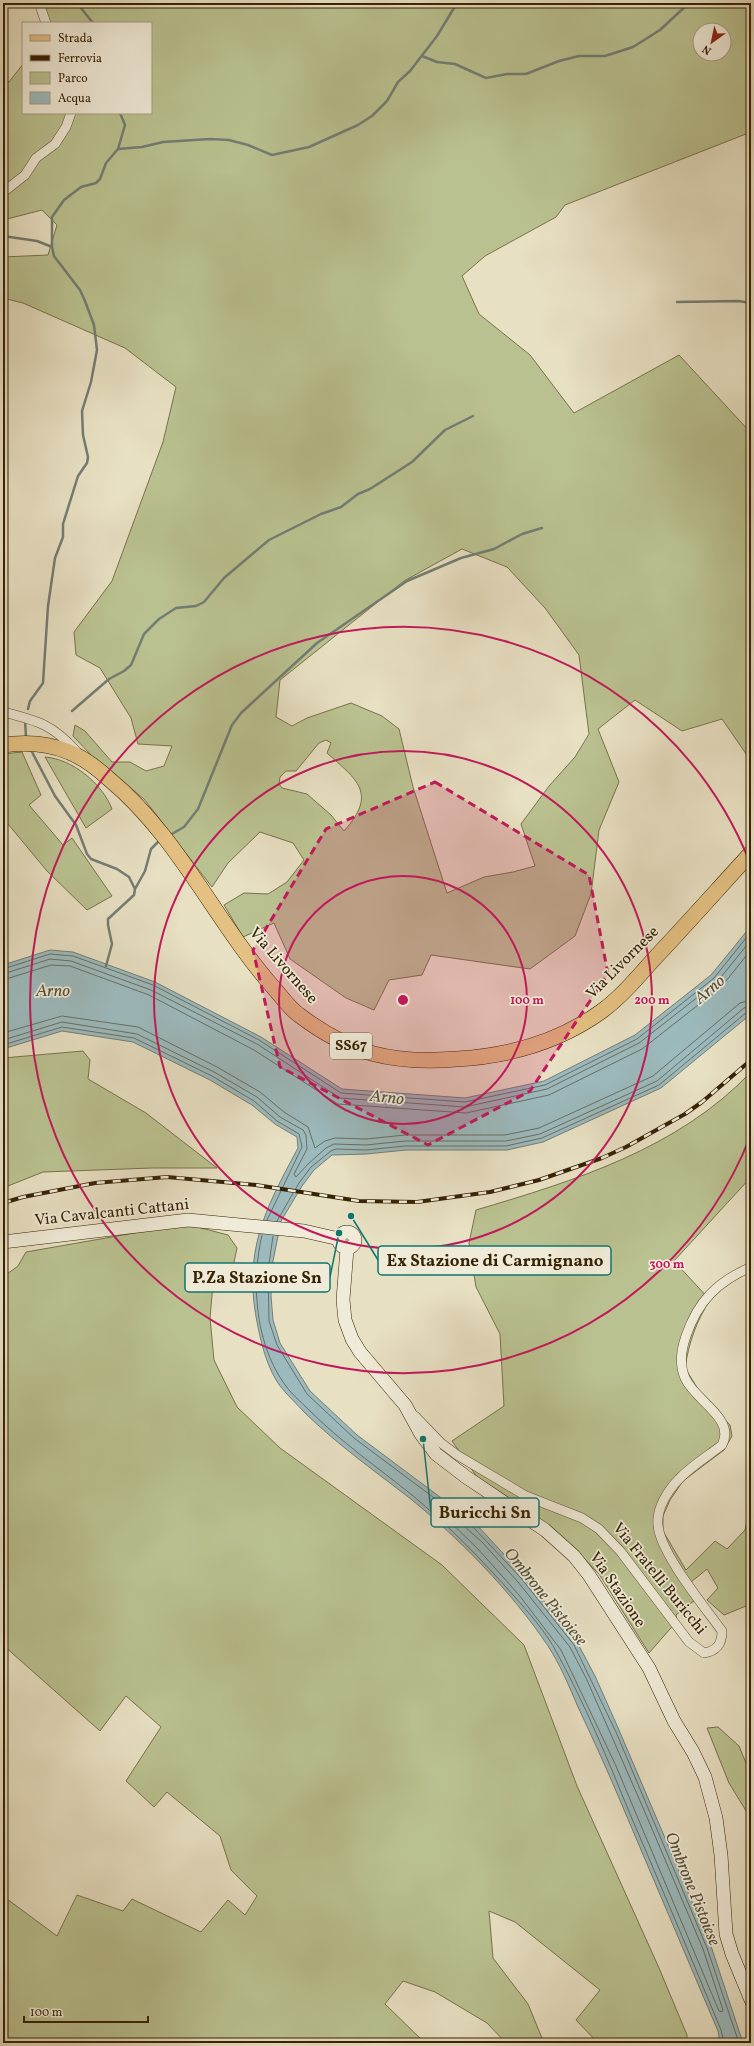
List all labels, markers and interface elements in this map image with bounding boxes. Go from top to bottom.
legend [22,22,152,114]
north arrow [692,22,732,62]
text: Strada [58,31,93,47]
text: N [700,41,715,58]
text: Ferrovia [58,51,102,67]
text: Parco [58,71,88,87]
text: Acqua [58,91,91,107]
street label: Via Livornese [582,922,664,1004]
street label: Via Livornese [244,923,322,1009]
water label: Arno [689,970,731,1011]
water label: Arno [35,980,70,1003]
centre of rings [396,993,410,1007]
text: 100 m [510,993,544,1009]
text: 200 m [634,993,670,1009]
road number: SS67 [330,1033,372,1059]
water label: Arno [368,1085,405,1111]
street label: Via Cavalcanti Cattani [34,1194,190,1232]
callout: Ex Stazione di Carmignano [378,1246,611,1275]
text: Ex Stazione di Carmignano [387,1250,604,1273]
text: 300 m [650,1257,685,1273]
callout: P.Za Stazione Sn [185,1263,330,1292]
text: P.Za Stazione Sn [192,1267,322,1290]
callout: Buricchi Sn [431,1498,539,1527]
text: Buricchi Sn [439,1502,531,1525]
street label: Via Fratelli Buricchi [607,1518,711,1640]
water label: Ombrone Pistoiese [498,1543,592,1652]
street label: Via Stazione [584,1548,650,1632]
water label: Ombrone Pistoiese [659,1829,726,1950]
scale bar [24,1998,148,2024]
text: 100 m [30,2005,63,2021]

